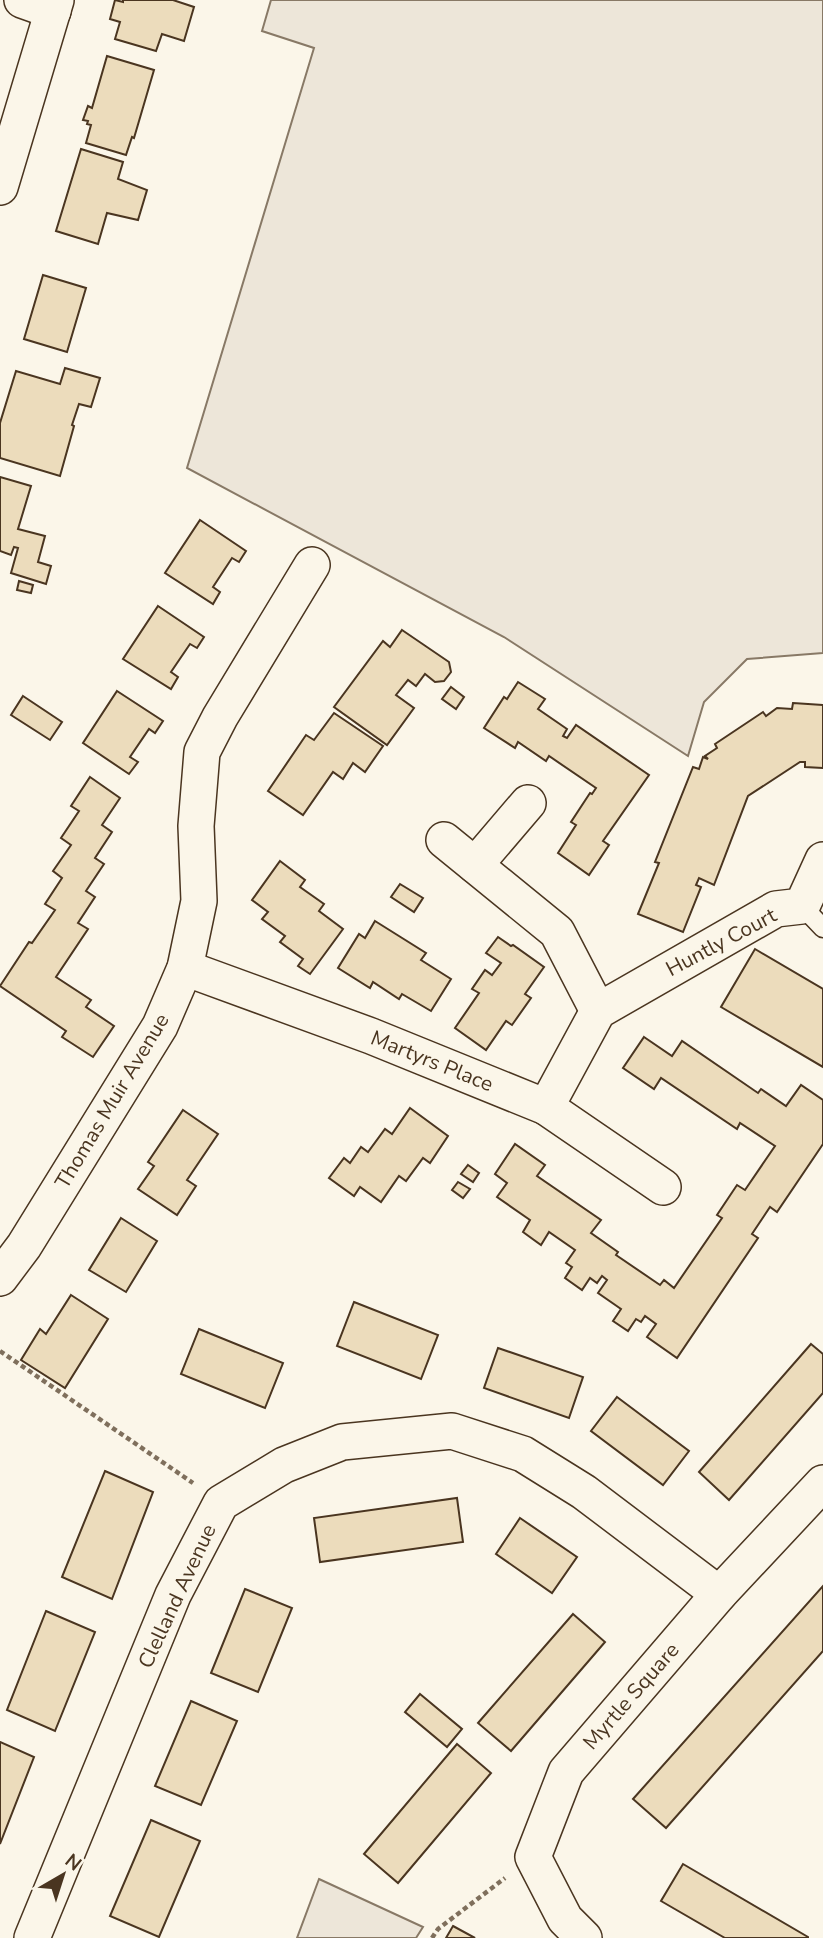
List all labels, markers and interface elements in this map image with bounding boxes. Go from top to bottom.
street label: Huntly Court [661,901,782,983]
street label: Thomas Muir Avenue [49,1008,175,1194]
street label: Martyrs Place [367,1024,497,1098]
street label: Clelland Avenue [131,1519,223,1673]
street label: Myrtle Square [577,1636,685,1756]
north arrow [28,1840,98,1910]
text: N [59,1848,87,1877]

